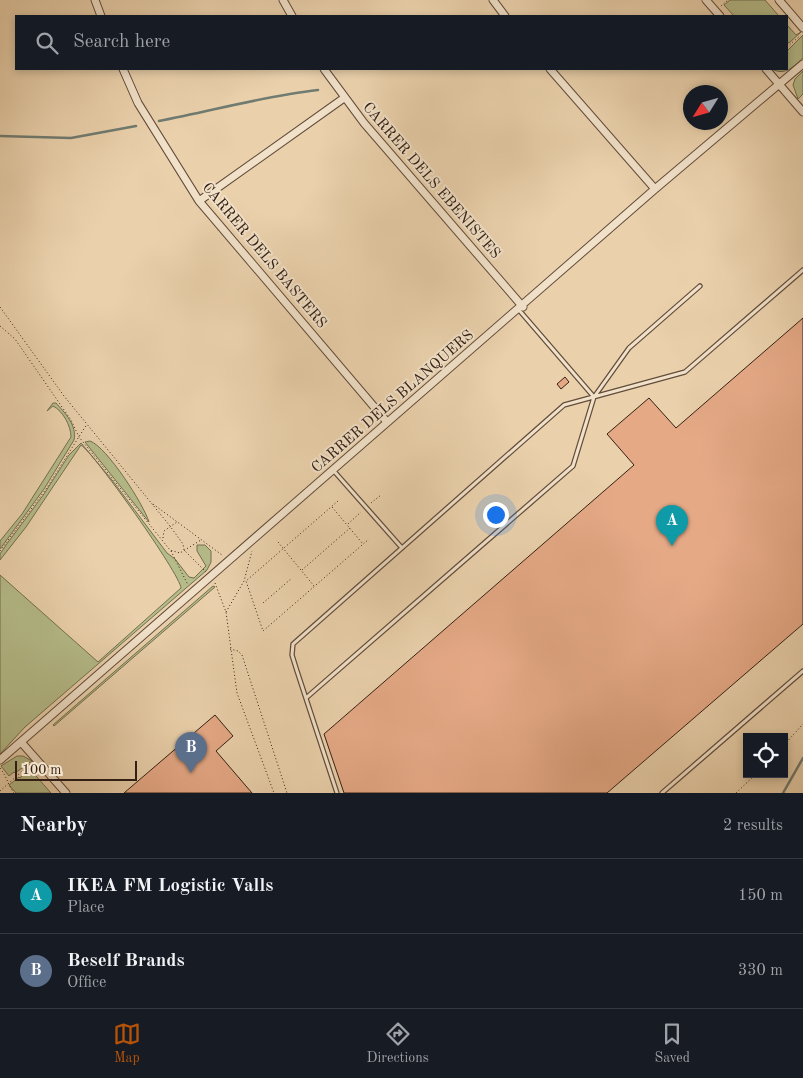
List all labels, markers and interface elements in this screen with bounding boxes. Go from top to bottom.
search box [15,15,788,70]
icon: search [33,29,61,57]
text: Search here [73,33,170,52]
north arrow [683,85,728,130]
street label: CARRER DELS EBENISTES [359,100,503,262]
street label: CARRER DELS BASTERS [199,180,329,332]
street label: CARRER DELS BLANQUERS [309,328,477,476]
your location [483,502,509,528]
pin: A [656,505,688,546]
pin: B [175,732,207,773]
map controls [743,733,788,778]
button: locate [743,733,788,778]
scale bar [15,758,138,781]
text: 100 m [22,763,61,777]
text: Nearby [20,815,88,836]
text: 2 results [723,818,783,834]
text: IKEA FM Logistic Valls [67,877,273,896]
text: A [30,888,42,904]
text: 150 m [738,888,783,904]
text: Place [67,900,104,916]
text: Beself Brands [67,952,185,971]
text: B [30,963,42,979]
text: 330 m [738,963,783,979]
text: Office [67,975,106,991]
tab: Map [113,1020,141,1067]
tab: Directions [367,1020,429,1067]
tab: Saved [654,1020,690,1067]

